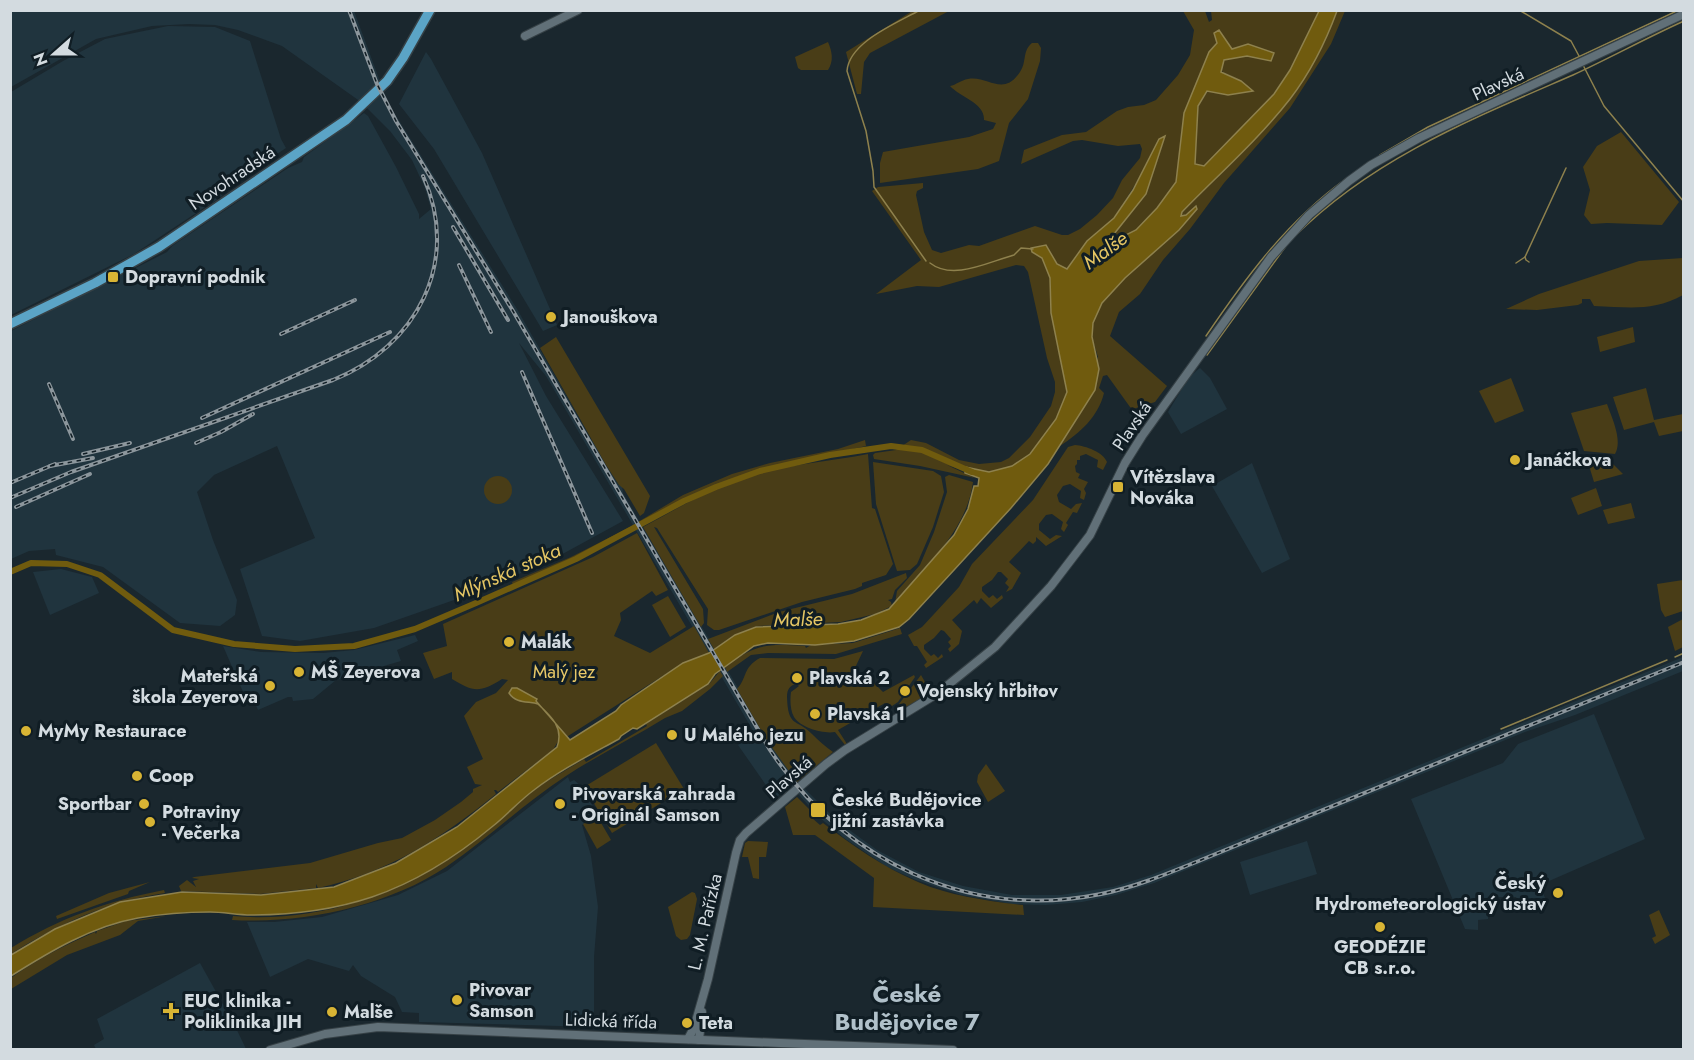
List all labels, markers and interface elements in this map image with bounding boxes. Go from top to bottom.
north arrow [24,24,84,84]
text: N [27,49,53,69]
street label: Plavská [1468,61,1528,107]
street label: Novohradská [184,139,280,217]
water label: Malše [1077,224,1134,277]
place label: Dopravní podnik [125,264,266,290]
marker: Dopravní podnik [106,270,120,284]
place label: Janouškova [560,304,658,330]
marker: Janouškova [544,310,558,324]
street label: Plavská [1106,396,1158,456]
place label: Janáčkova [1524,447,1611,473]
marker: Janáčkova [1508,453,1522,467]
place label: Vítězslava Nováka [1129,464,1215,511]
marker: Vítězslava Nováka [1111,480,1125,494]
water label: Mlýnská stoka [449,536,566,609]
water label: Malše [773,604,823,635]
place label: Malák [521,629,572,655]
marker: Malák [502,635,516,649]
place label: MŠ Zeyerova [311,659,420,685]
park label: Malý jez [533,659,596,685]
place label: Mateřská škola Zeyerova [132,663,258,710]
marker: MŠ Zeyerova [292,665,306,679]
place label: Plavská 2 [809,665,890,691]
marker: Plavská 2 [790,671,804,685]
place label: Vojenský hřbitov [916,678,1058,704]
marker: Mateřská škola Zeyerova [263,679,277,693]
marker: Vojenský hřbitov [898,684,912,698]
place label: Plavská 1 [827,701,905,727]
marker: Plavská 1 [808,707,822,721]
place label: MyMy Restaurace [38,718,186,744]
place label: U Malého jezu [684,722,804,748]
marker: MyMy Restaurace [19,724,33,738]
marker: U Malého jezu [665,728,679,742]
street label: Plavská [760,749,818,805]
place label: Coop [149,763,194,789]
marker: Coop [130,769,144,783]
place label: Pivovarská zahrada - Originál Samson [572,781,735,828]
place label: České Budějovice jižní zastávka [830,787,982,834]
place label: Sportbar [58,791,133,817]
marker: Sportbar [137,797,151,811]
marker: Pivovarská zahrada - Originál Samson [553,797,567,811]
place label: Potraviny - Večerka [162,799,241,846]
marker: České Budějovice jižní zastávka [809,801,827,819]
marker: Potraviny - Večerka [143,815,157,829]
place label: Český Hydrometeorologický ústav [1315,870,1547,917]
street label: L. M. Pařízka [681,871,729,973]
marker: Český Hydrometeorologický ústav [1551,886,1565,900]
marker: GEODÉZIE CB s.r.o. [1373,920,1387,934]
place label: GEODÉZIE CB s.r.o. [1334,934,1426,981]
district label: České Budějovice 7 [834,976,980,1039]
place label: Pivovar Samson [469,977,534,1024]
place label: EUC klinika - Poliklinika JIH [184,988,302,1035]
marker: Pivovar Samson [450,993,464,1007]
place label: Malše [344,999,393,1025]
marker: EUC klinika - Poliklinika JIH [162,1002,180,1020]
marker: Malše [325,1005,339,1019]
street label: Lidická třída [564,1006,658,1036]
place label: Teta [699,1010,733,1036]
marker: Teta [680,1016,694,1030]

